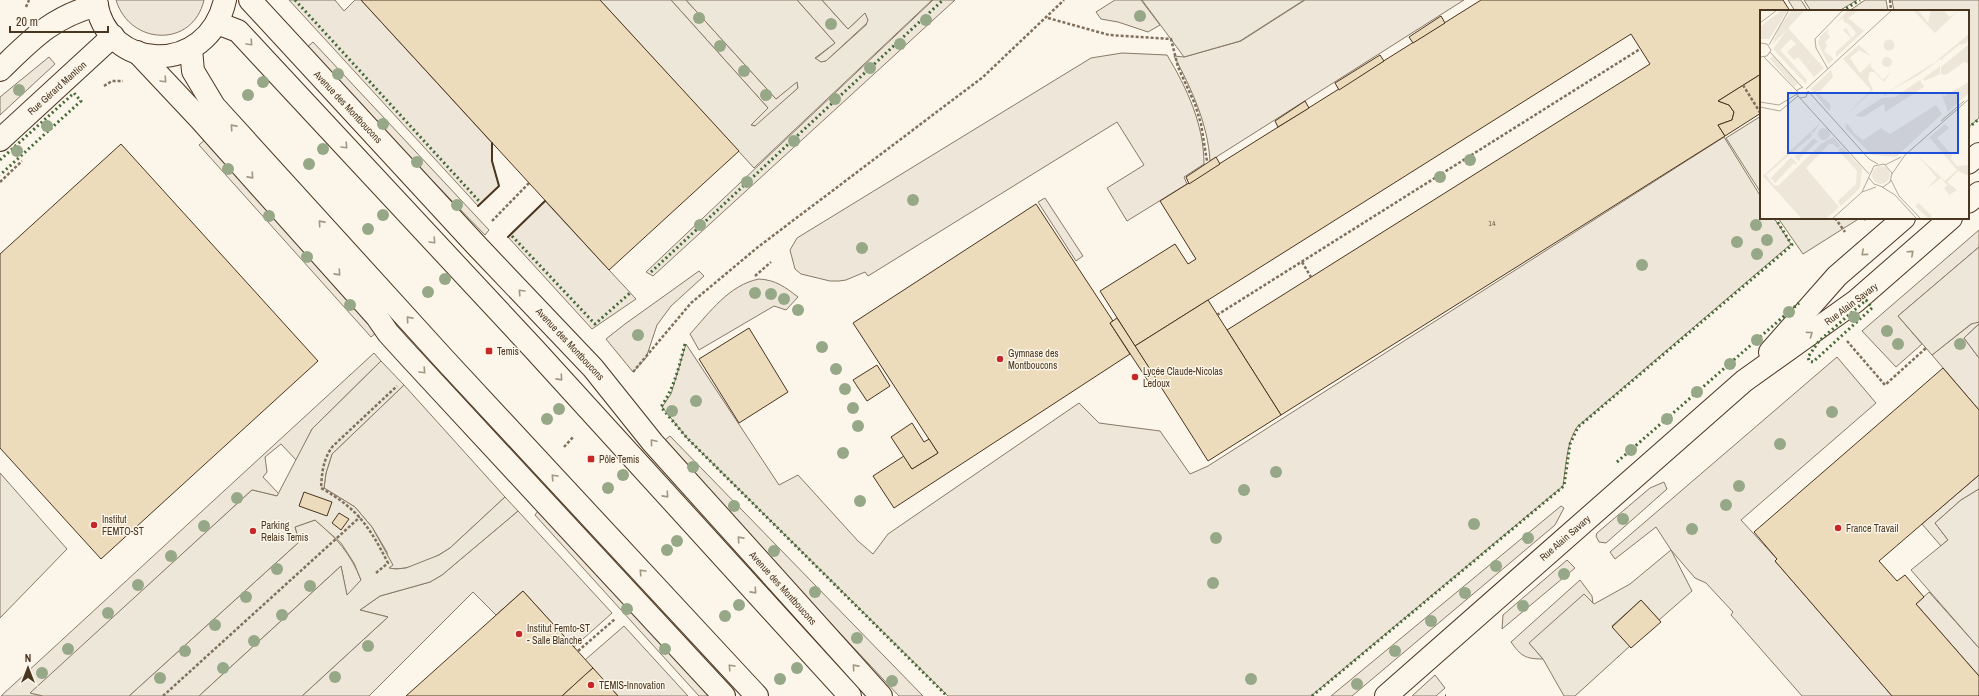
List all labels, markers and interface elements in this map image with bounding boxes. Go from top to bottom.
scale bar [10,8,108,34]
inset map [1760,10,1969,219]
text: 20 m [16,14,38,30]
one-way arrow [245,39,252,46]
street label: Rue Gérard Mantion [25,58,89,118]
street label: Avenue des Montboucons [310,67,385,146]
one-way arrow [159,76,166,83]
one-way arrow [230,124,238,132]
one-way arrow [340,141,347,149]
one-way arrow [247,172,254,179]
house number: 14 [1488,218,1496,228]
one-way arrow [318,220,326,228]
one-way arrow [428,236,436,244]
one-way arrow [1861,248,1869,256]
one-way arrow [1907,251,1914,258]
one-way arrow [333,268,341,276]
street label: Rue Alain Savary [1822,279,1881,328]
one-way arrow [518,289,526,297]
street label: Avenue des Montboucons [532,304,607,383]
one-way arrow [406,317,413,324]
one-way arrow [1806,331,1813,339]
place label: Temis [497,345,519,358]
marker: Temis [484,346,494,356]
place label: Gymnase des Montboucons [1008,347,1059,372]
marker: Gymnase des Montboucons [995,354,1005,364]
place label: Lycée Claude-Nicolas Ledoux [1143,365,1223,390]
one-way arrow [418,366,426,374]
marker: Lycée Claude-Nicolas Ledoux [1130,372,1140,382]
one-way arrow [555,373,562,381]
one-way arrow [650,440,657,447]
place label: Pôle Temis [599,453,639,466]
marker: Pôle Temis [586,454,596,464]
one-way arrow [551,474,559,482]
one-way arrow [661,490,669,498]
street label: Rue Alain Savary [1537,512,1594,564]
place label: Institut FEMTO-ST [102,513,144,538]
place label: Parking Relais Temis [261,519,308,544]
marker: Institut FEMTO-ST [89,520,99,530]
place label: France Travail [1846,522,1899,535]
marker: France Travail [1833,523,1843,533]
marker: Parking Relais Temis [248,526,258,536]
one-way arrow [737,536,744,544]
street label: Avenue des Montboucons [746,548,820,628]
one-way arrow [639,569,647,577]
one-way arrow [749,586,757,594]
place label: Institut Femto-ST - Salle Blanche [527,622,590,647]
marker: Institut Femto-ST - Salle Blanche [514,629,524,639]
north arrow [8,648,48,688]
text: N [25,651,31,665]
one-way arrow [852,664,859,672]
one-way arrow [728,665,735,672]
place label: TEMIS-Innovation [599,679,665,692]
marker: TEMIS-Innovation [586,680,596,690]

